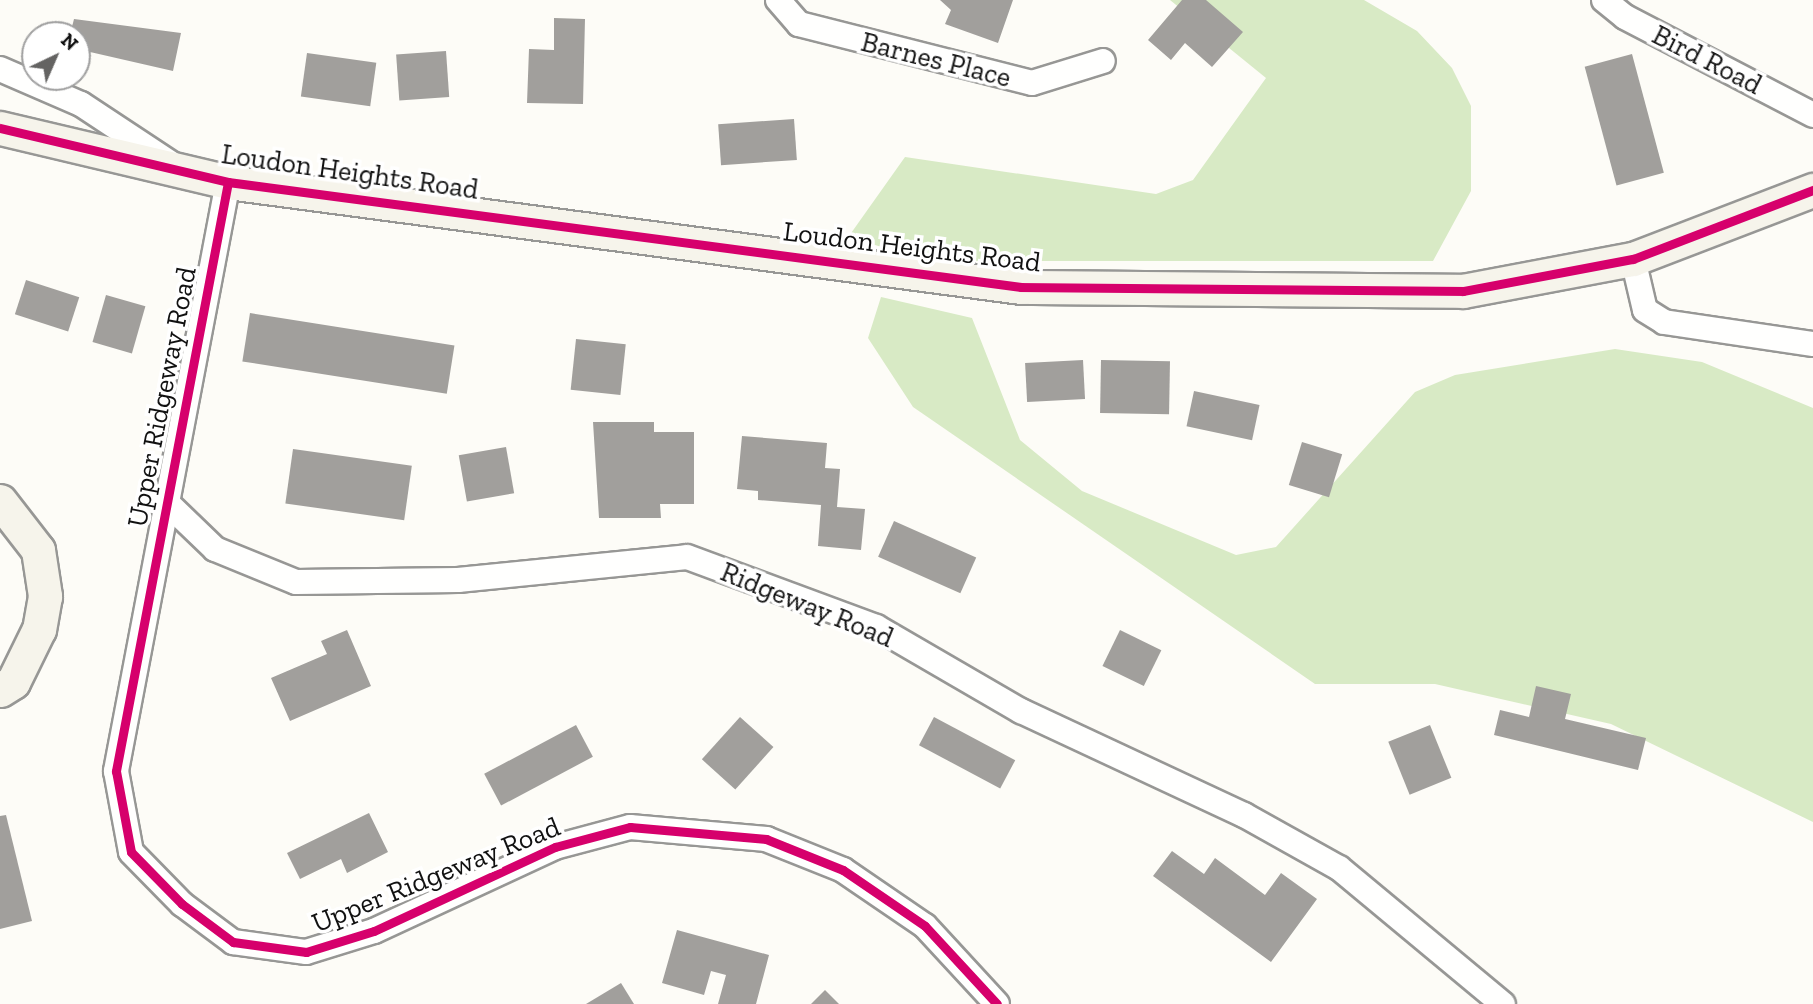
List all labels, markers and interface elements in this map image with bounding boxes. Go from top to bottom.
street label: Bird Road [1647,18,1767,102]
north arrow [21,21,91,91]
street label: Barnes Place [858,25,1014,95]
text: N [56,29,83,55]
street label: Loudon Heights Road [219,137,481,207]
street label: Loudon Heights Road [781,215,1043,279]
street label: Upper Ridgeway Road [120,263,204,531]
street label: Ridgeway Road [715,555,899,655]
street label: Upper Ridgeway Road [307,810,565,940]

